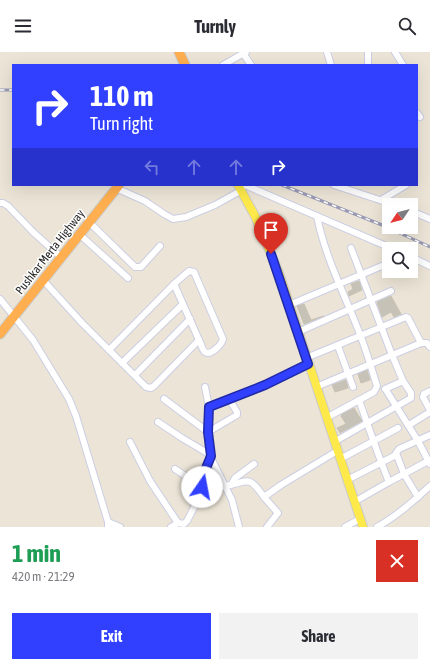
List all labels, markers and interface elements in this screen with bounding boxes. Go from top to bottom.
icon: menu [12,15,34,37]
icon: search [396,15,418,37]
text: Turnly [194,16,236,37]
icon: right [24,80,76,132]
text: 110 m [90,80,153,112]
text: Turn right [90,113,153,134]
icon: left [141,156,163,178]
icon: ahead [183,156,205,178]
icon: ahead [225,156,247,178]
icon: right [267,156,289,178]
north arrow [382,198,418,234]
map controls [382,198,418,278]
street label: Pushkar Merta Highway [13,207,87,297]
pin [254,213,288,254]
icon: arrive [260,219,282,241]
button: search [382,242,418,278]
position arrow [181,466,223,508]
text: 1 min [12,540,61,567]
button: close [376,540,418,582]
text: 420 m · 21:29 [12,569,75,584]
button: Exit [12,613,211,659]
button: Share [219,613,418,659]

